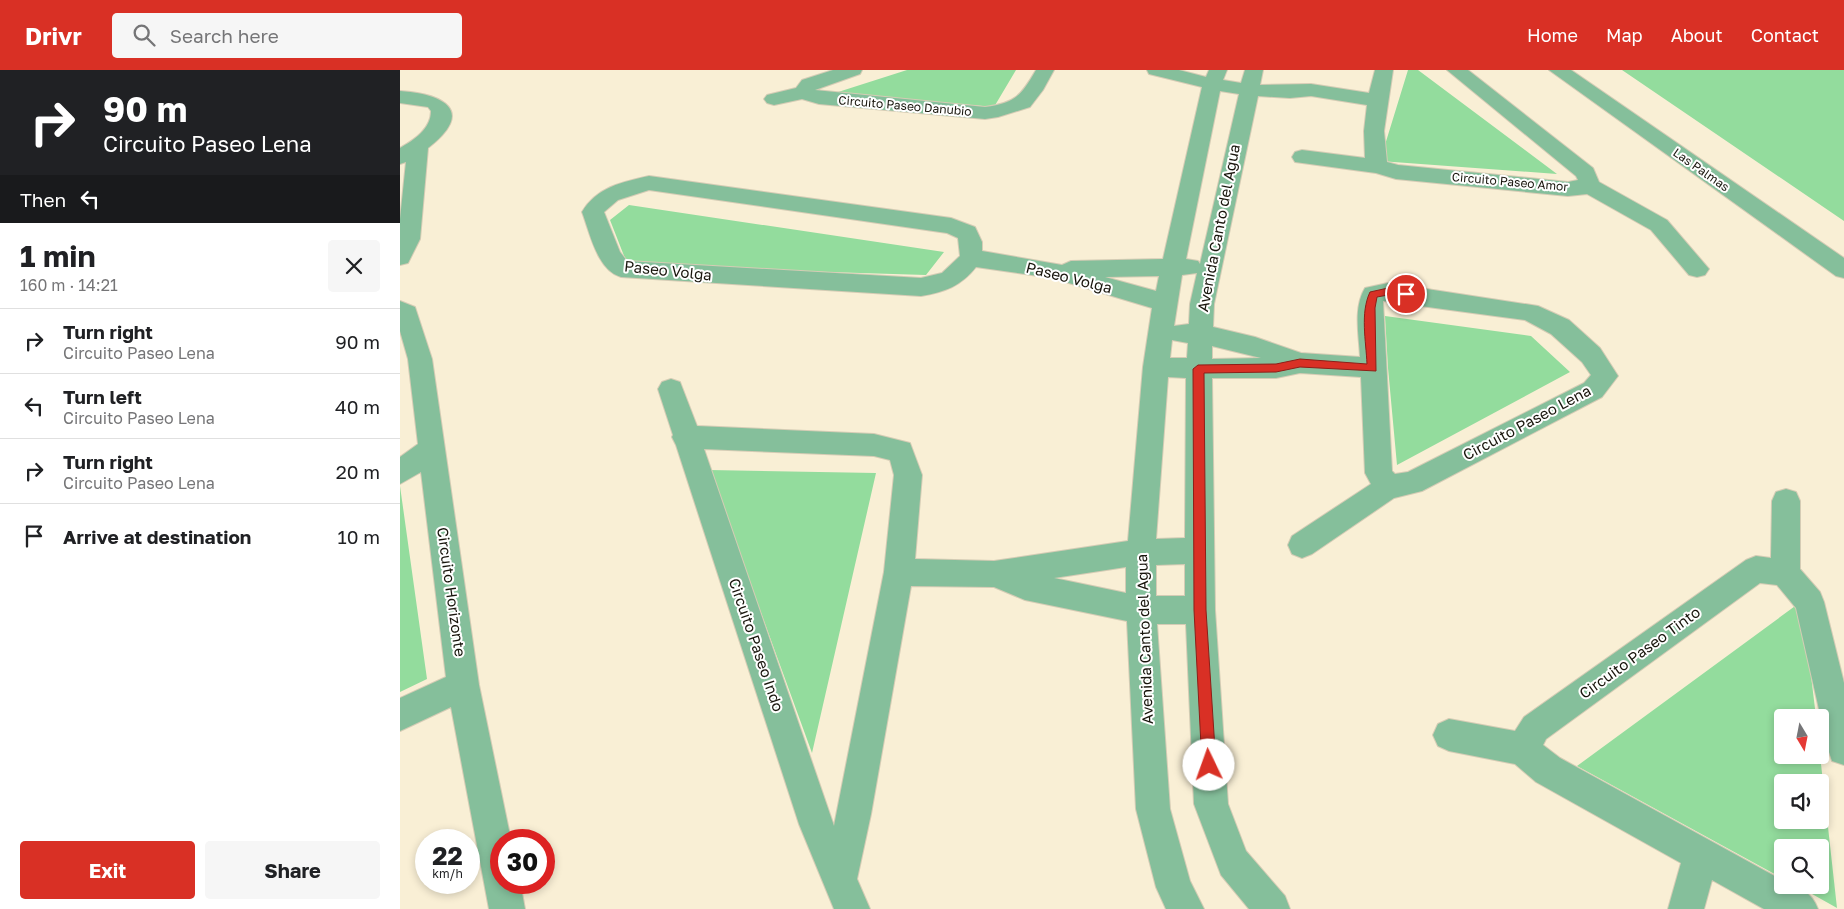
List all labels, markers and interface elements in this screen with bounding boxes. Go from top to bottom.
search box [112,13,462,58]
text: Drivr [25,21,82,50]
icon: search [130,21,158,49]
text: Search here [170,24,279,47]
text: Home [1527,24,1578,46]
text: Map [1606,24,1643,46]
text: About [1671,24,1723,46]
text: Contact [1751,24,1819,46]
text: 90 m [103,88,187,130]
icon: right [20,90,85,155]
street label: Circuito Paseo Danubio [838,92,972,119]
text: Circuito Paseo Lena [103,130,312,157]
street label: Avenida Canto del Agua [1193,143,1243,313]
street label: Las Palmas [1670,145,1732,194]
street label: Circuito Paseo Amor [1451,169,1569,194]
icon: left [76,185,104,213]
text: Then [20,188,66,211]
text: 1 min [20,238,96,274]
button: close [328,240,380,292]
street label: Paseo Volga [623,256,713,284]
street label: Paseo Volga [1024,258,1114,296]
pin [1385,273,1427,315]
text: 160 m · 14:21 [20,275,118,295]
icon: arrive [1392,280,1420,308]
text: Turn right [63,320,153,343]
icon: right [20,327,48,355]
text: 90 m [335,330,380,353]
text: Circuito Paseo Lena [63,343,215,363]
street label: Circuito Paseo Lena [1459,381,1594,463]
text: Turn left [63,385,142,408]
icon: left [20,392,48,420]
text: 40 m [335,395,380,418]
text: Circuito Paseo Lena [63,408,215,428]
text: Turn right [63,450,153,473]
icon: right [20,457,48,485]
text: 20 m [336,460,380,483]
text: Circuito Paseo Lena [63,473,215,493]
icon: arrive [20,522,48,550]
text: Arrive at destination [63,525,251,548]
text: 10 m [337,525,380,548]
street label: Circuito Horizonte [434,526,470,658]
street label: Avenida Canto del Agua [1132,554,1156,724]
street label: Circuito Paseo Indo [726,576,788,714]
street label: Circuito Paseo Tinto [1576,602,1703,702]
north arrow [1774,709,1829,764]
map controls [1774,709,1829,894]
position arrow [1182,738,1234,790]
button: sound [1774,774,1829,829]
speed limit sign: 30 [490,829,555,894]
button: search [1774,839,1829,894]
text: 22 [432,840,463,871]
button: Exit [20,841,195,899]
button: Share [205,841,380,899]
text: km/h [432,866,463,881]

